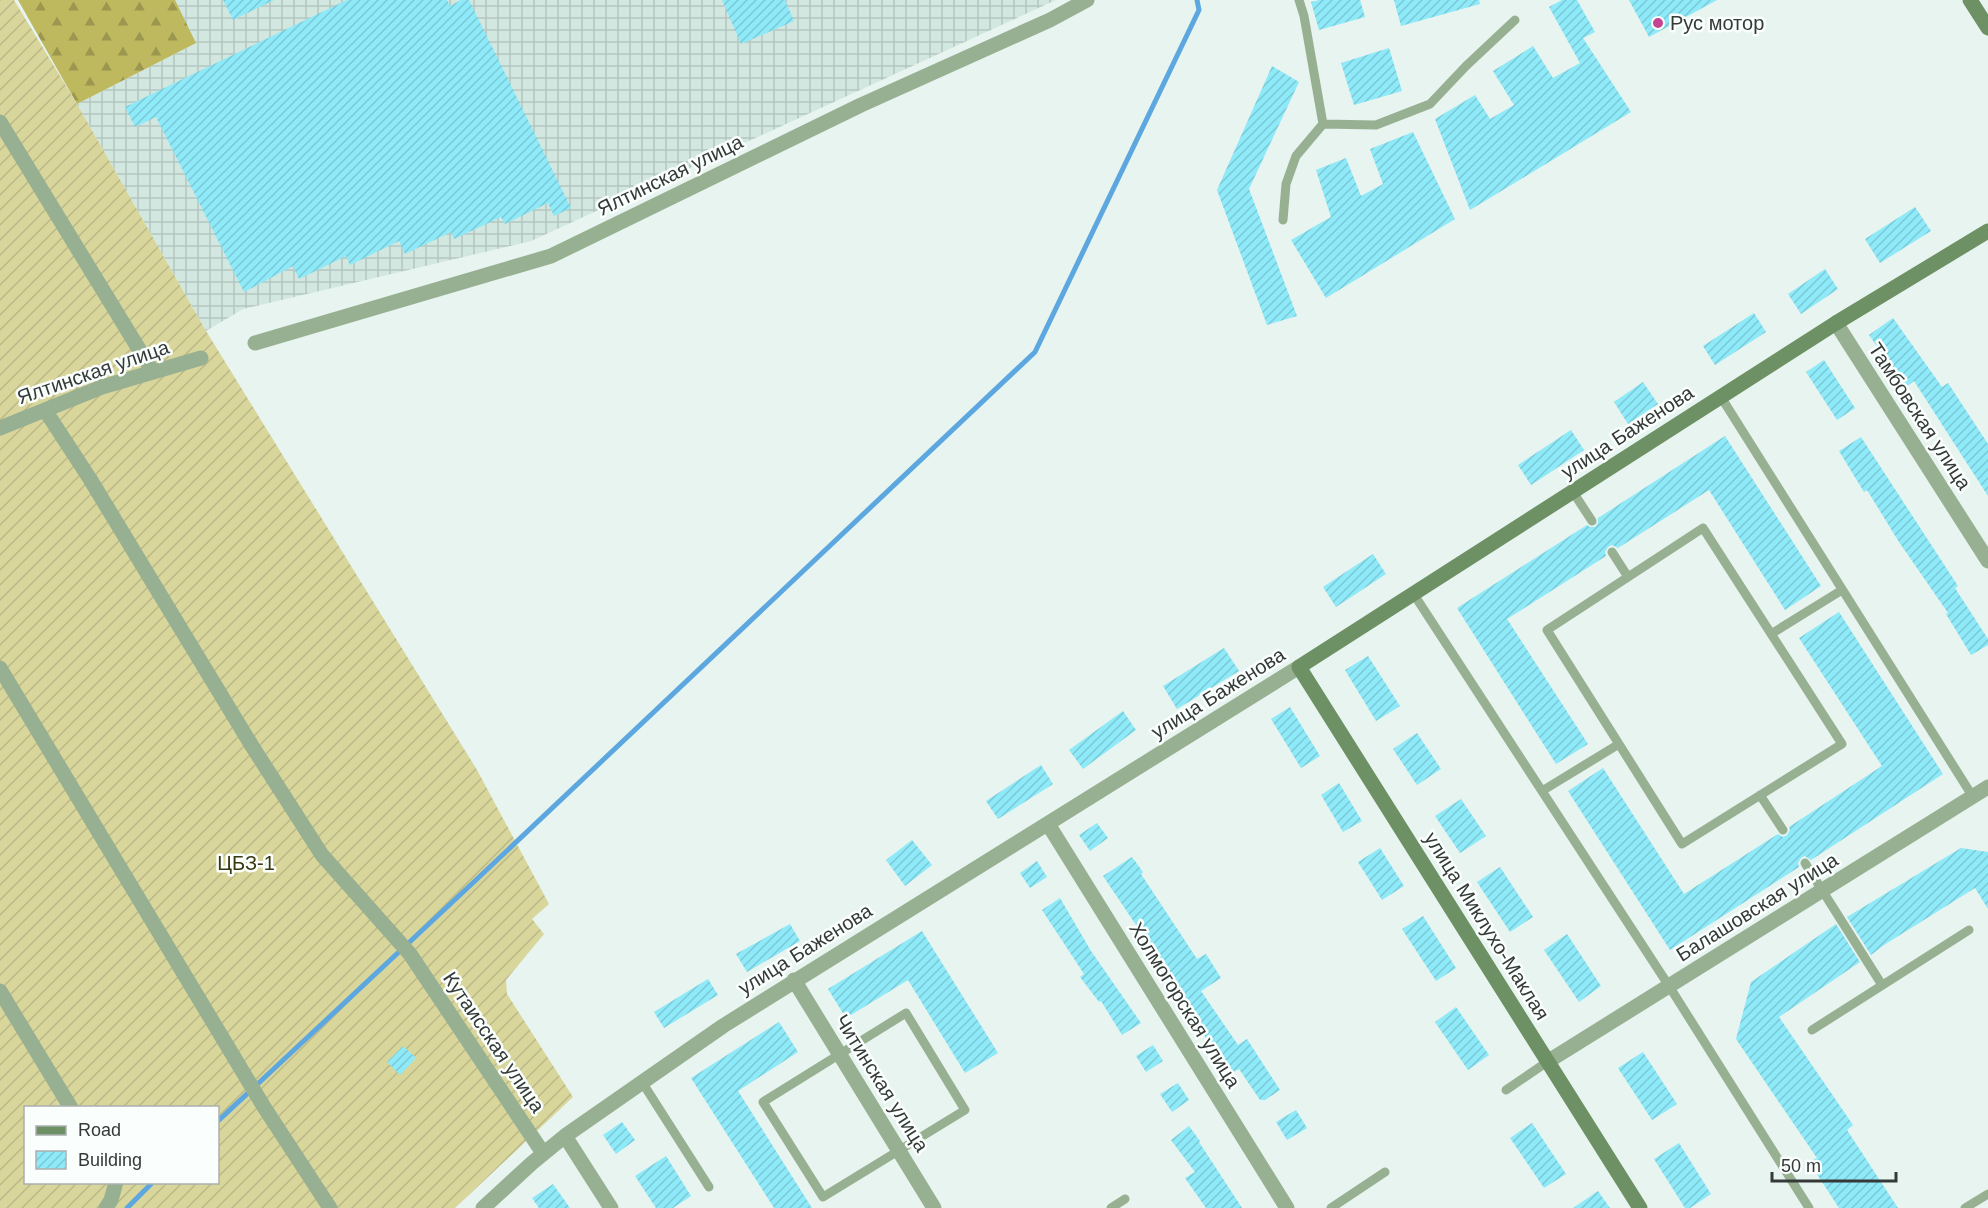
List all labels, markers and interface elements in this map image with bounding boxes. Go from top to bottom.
place label: Рус мотор [1670,12,1764,34]
marker: Рус мотор [1651,16,1665,30]
street label: Ялтинская улица [594,130,747,220]
street label: Ялтинская улица [14,335,173,408]
street label: Тамбовская улица [1864,338,1976,494]
street label: улица Баженова [1557,381,1698,483]
street label: улица Баженова [1147,643,1289,743]
street label: улица Миклухо-Маклая [1420,828,1554,1024]
street label: Балашовская улица [1672,848,1843,966]
park label: ЦБЗ-1 [217,852,275,874]
street label: улица Баженова [734,899,876,999]
street label: Холмогорская улица [1125,918,1245,1093]
street label: Кутаисская улица [439,968,550,1117]
street label: Читинская улица [831,1010,934,1156]
legend [24,1106,219,1184]
text: Road [78,1120,121,1140]
scale bar [1772,1145,1896,1183]
text: Building [78,1150,142,1170]
text: 50 m [1781,1156,1821,1176]

